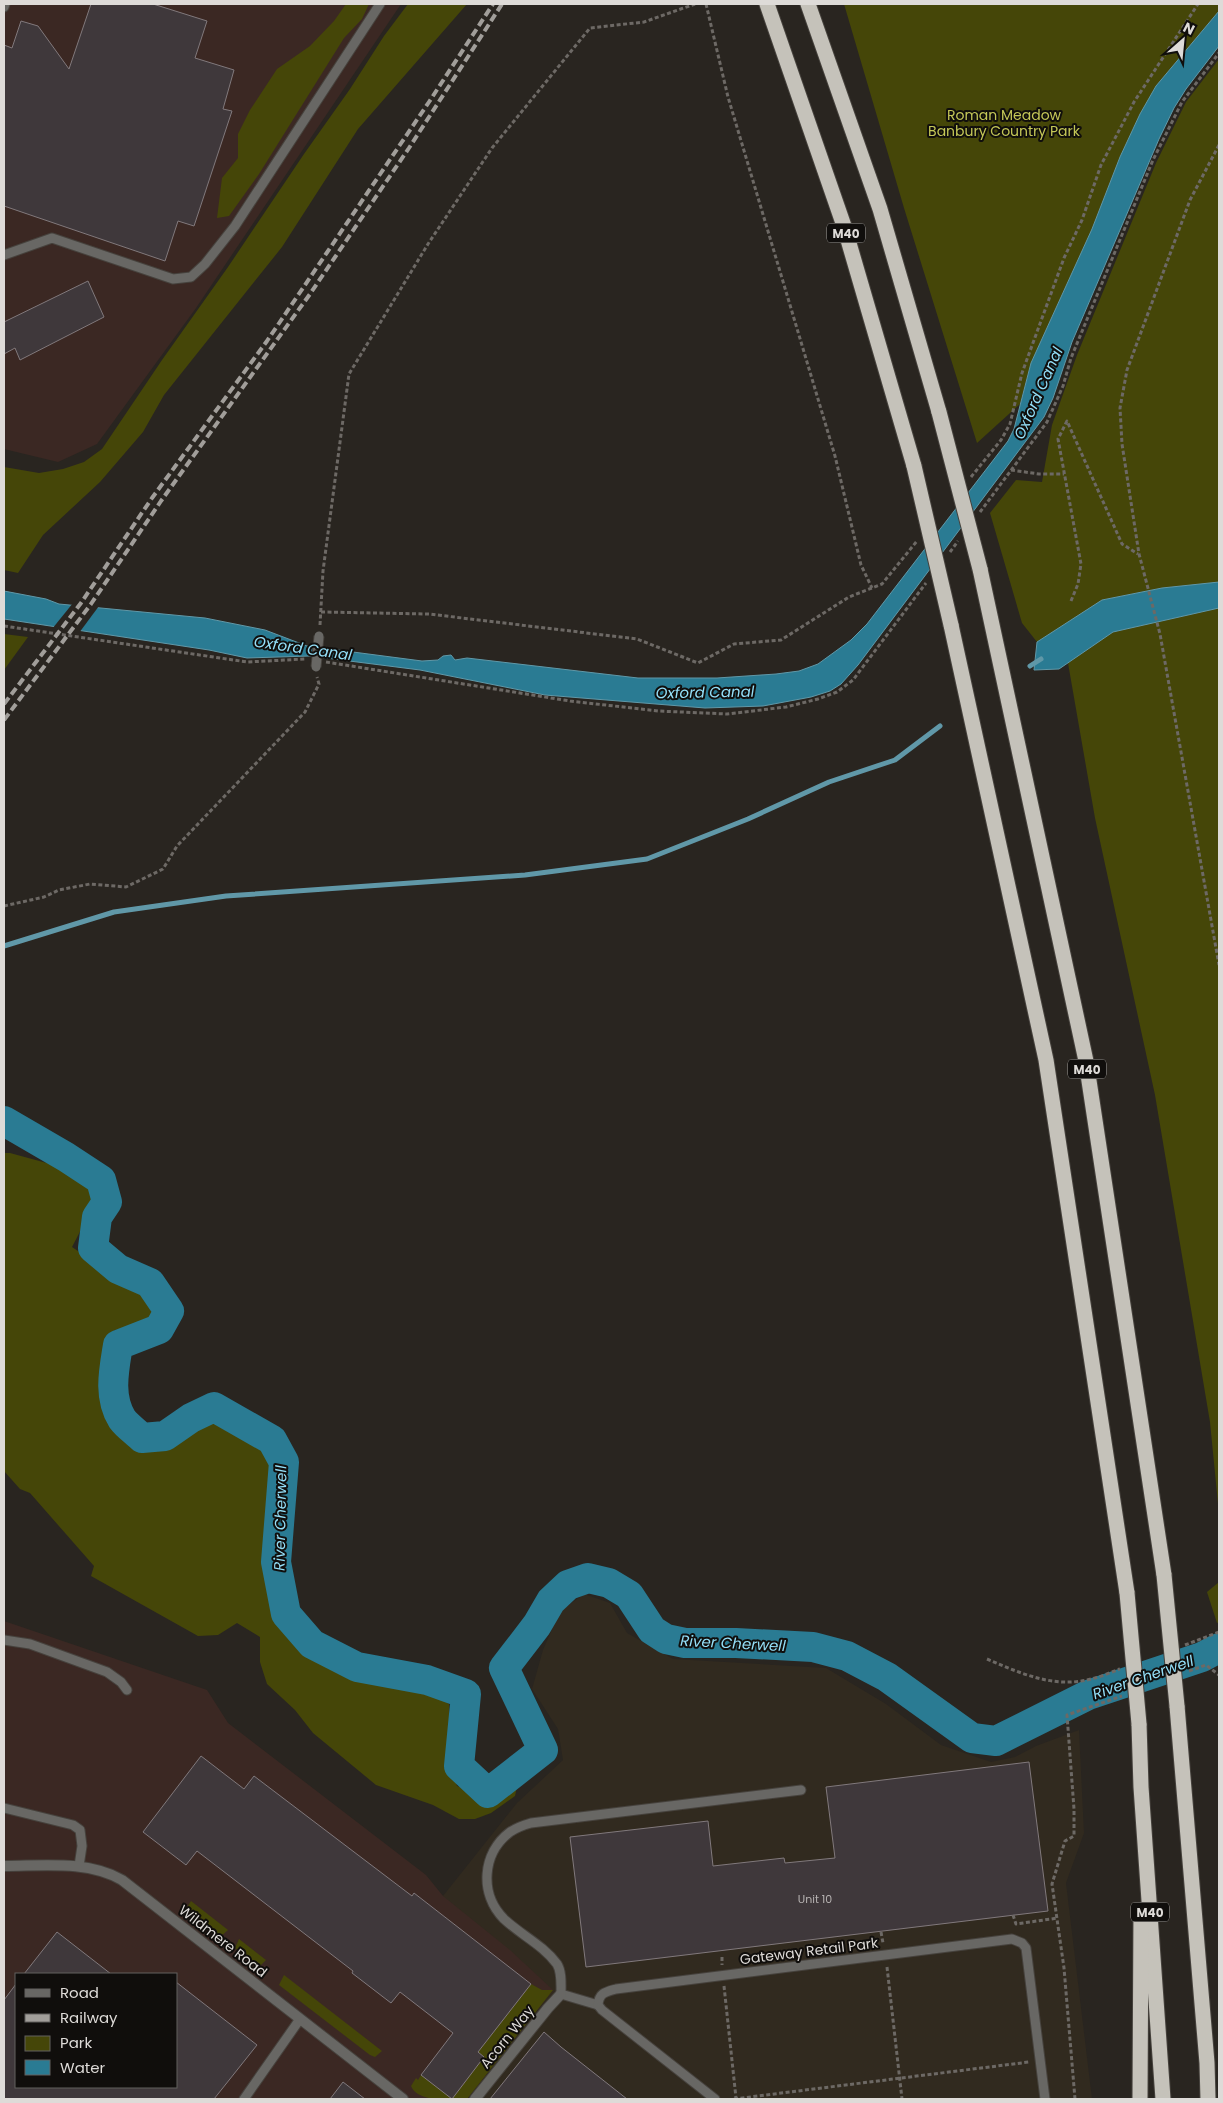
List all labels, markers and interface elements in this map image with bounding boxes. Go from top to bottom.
north arrow [1158,15,1208,65]
text: N [1180,17,1198,40]
park label: Roman Meadow Banbury Country Park [928,105,1081,141]
road number: M40 [827,224,865,242]
water label: Oxford Canal [1008,343,1068,442]
water label: Oxford Canal [253,631,354,665]
water label: Oxford Canal [655,681,755,703]
road number: M40 [1068,1060,1106,1078]
water label: River Cherwell [269,1465,291,1571]
water label: River Cherwell [680,1630,787,1656]
water label: River Cherwell [1090,1650,1197,1704]
house number: Unit 10 [798,1891,832,1907]
street label: Wildmere Road [175,1900,271,1982]
road number: M40 [1131,1902,1169,1921]
street label: Gateway Retail Park [739,1933,880,1969]
legend [15,1973,178,2088]
text: Road [60,1982,99,2003]
street label: Acorn Way [475,2001,539,2073]
text: Railway [60,2007,118,2028]
text: Park [60,2032,92,2053]
text: Water [60,2057,106,2078]

